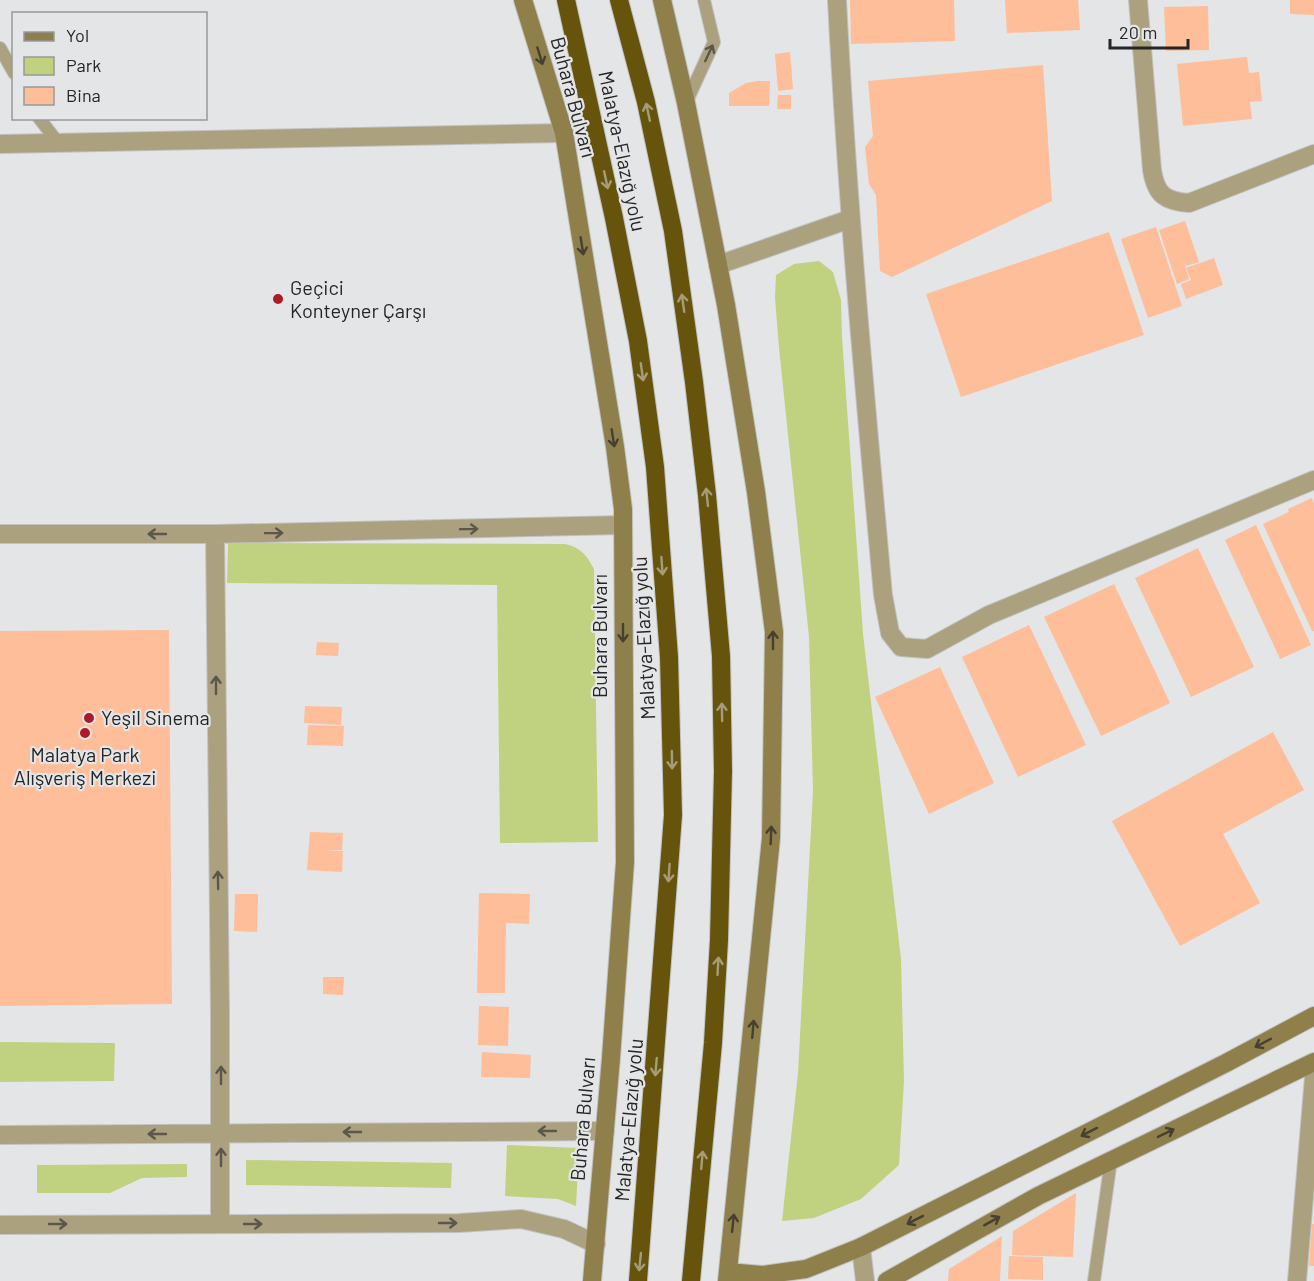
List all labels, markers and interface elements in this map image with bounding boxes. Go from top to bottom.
legend [12,12,207,120]
scale bar [1110,12,1188,50]
text: 20 m [1119,21,1157,43]
text: Yol [66,24,89,46]
street label: Buhara Bulvarı [546,34,602,160]
one-way arrow [704,44,716,62]
one-way arrow [535,46,546,65]
text: Park [66,54,101,76]
street label: Malatya-Elazığ yolu [594,68,652,233]
text: Bina [66,84,101,106]
one-way arrow [642,102,653,122]
one-way arrow [601,170,612,189]
one-way arrow [577,235,588,255]
place label: Geçici Konteyner Çarşı [290,275,426,322]
marker: Geçici Konteyner Çarşı [271,292,285,306]
one-way arrow [678,294,689,314]
one-way arrow [637,361,648,381]
one-way arrow [608,428,619,448]
one-way arrow [701,487,712,507]
one-way arrow [458,523,478,535]
one-way arrow [263,527,283,539]
one-way arrow [147,528,167,540]
one-way arrow [657,555,668,575]
street label: Malatya-Elazığ yolu [627,556,659,720]
street label: Buhara Bulvarı [587,574,611,698]
one-way arrow [617,622,629,642]
one-way arrow [767,630,779,650]
one-way arrow [210,675,222,695]
one-way arrow [716,703,727,723]
place label: Yeşil Sinema [101,705,210,729]
marker: Yeşil Sinema [82,711,96,725]
marker: Malatya Park Alışveriş Merkezi [78,726,92,740]
place label: Malatya Park Alışveriş Merkezi [14,742,156,789]
one-way arrow [666,750,678,770]
one-way arrow [765,825,776,845]
one-way arrow [664,862,675,882]
one-way arrow [212,870,224,890]
one-way arrow [712,956,723,976]
one-way arrow [748,1019,759,1039]
street label: Malatya-Elazığ yolu [609,1037,647,1202]
one-way arrow [1254,1038,1272,1049]
street label: Buhara Bulvarı [565,1056,599,1182]
one-way arrow [650,1057,661,1077]
one-way arrow [215,1065,227,1085]
one-way arrow [537,1125,557,1137]
one-way arrow [1081,1126,1098,1138]
one-way arrow [342,1127,362,1138]
one-way arrow [1157,1127,1175,1139]
one-way arrow [147,1128,167,1140]
one-way arrow [215,1148,227,1168]
one-way arrow [697,1151,708,1170]
one-way arrow [728,1213,739,1233]
one-way arrow [906,1215,924,1226]
one-way arrow [984,1215,1001,1227]
one-way arrow [438,1217,458,1229]
one-way arrow [243,1218,263,1230]
one-way arrow [48,1219,68,1230]
one-way arrow [634,1251,645,1271]

